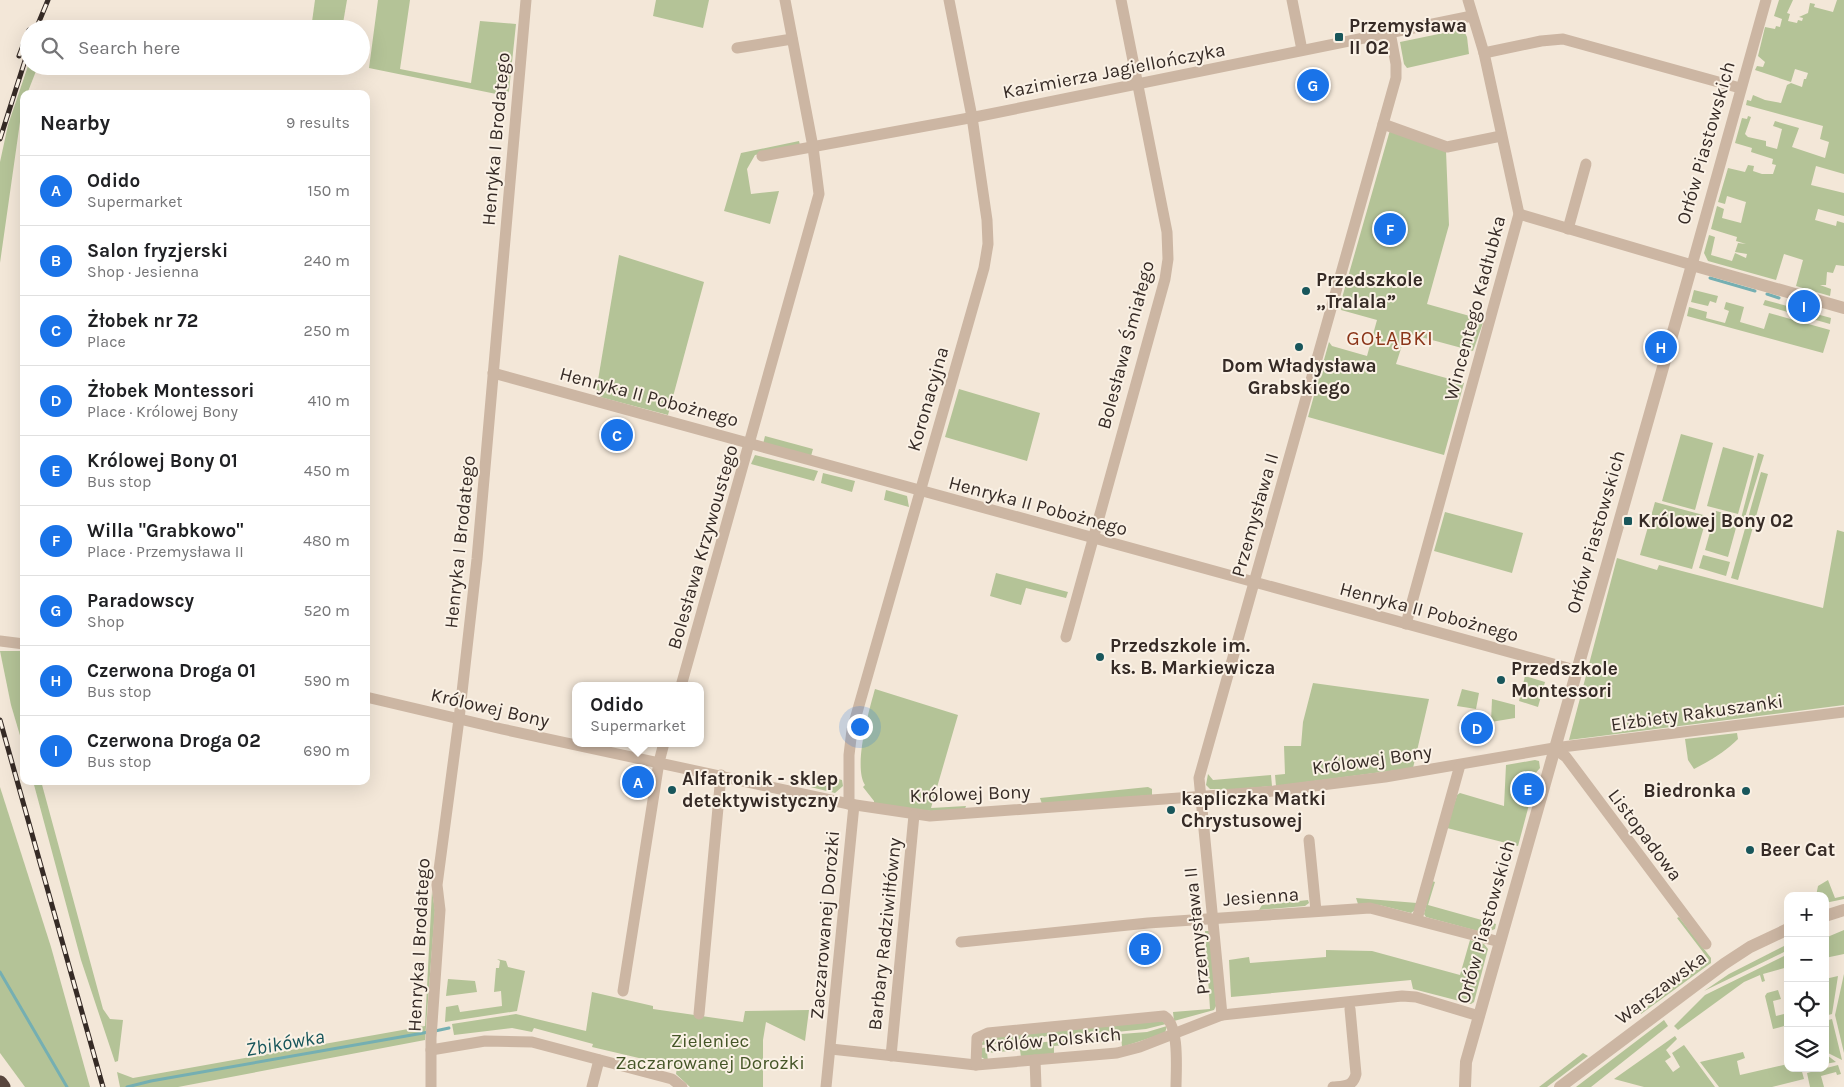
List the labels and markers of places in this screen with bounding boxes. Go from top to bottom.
place label: Przemysława II 02 [1349,15,1467,59]
marker: Przemysława II 02 [1333,31,1345,43]
pin: G [1297,66,1329,104]
pin: F [1374,210,1406,248]
place label: Przedszkole „Tralala” [1316,269,1423,313]
marker: Przedszkole „Tralala” [1300,285,1312,297]
pin: I [1788,287,1820,325]
pin: H [1645,328,1677,366]
marker: Dom Władysława Grabskiego [1293,341,1305,353]
place label: Dom Władysława Grabskiego [1221,355,1377,399]
pin: C [601,416,633,454]
place label: Królowej Bony 02 [1638,510,1794,532]
marker: Królowej Bony 02 [1622,515,1634,527]
place label: Przedszkole im. ks. B. Markiewicza [1110,635,1275,679]
marker: Przedszkole im. ks. B. Markiewicza [1094,651,1106,663]
place label: Przedszkole Montessori [1511,658,1618,702]
marker: Przedszkole Montessori [1495,674,1507,686]
pin: D [1461,709,1493,747]
pin: A [622,763,654,801]
place label: Alfatronik - sklep detektywistyczny [682,768,839,812]
pin: E [1512,770,1544,808]
place label: Biedronka [1643,780,1736,802]
marker: Alfatronik - sklep detektywistyczny [666,784,678,796]
marker: Biedronka [1740,785,1752,797]
place label: kapliczka Matki Chrystusowej [1181,788,1326,832]
marker: kapliczka Matki Chrystusowej [1165,804,1177,816]
place label: Beer Cat [1760,839,1835,861]
marker: Beer Cat [1744,844,1756,856]
pin: B [1129,930,1161,968]

